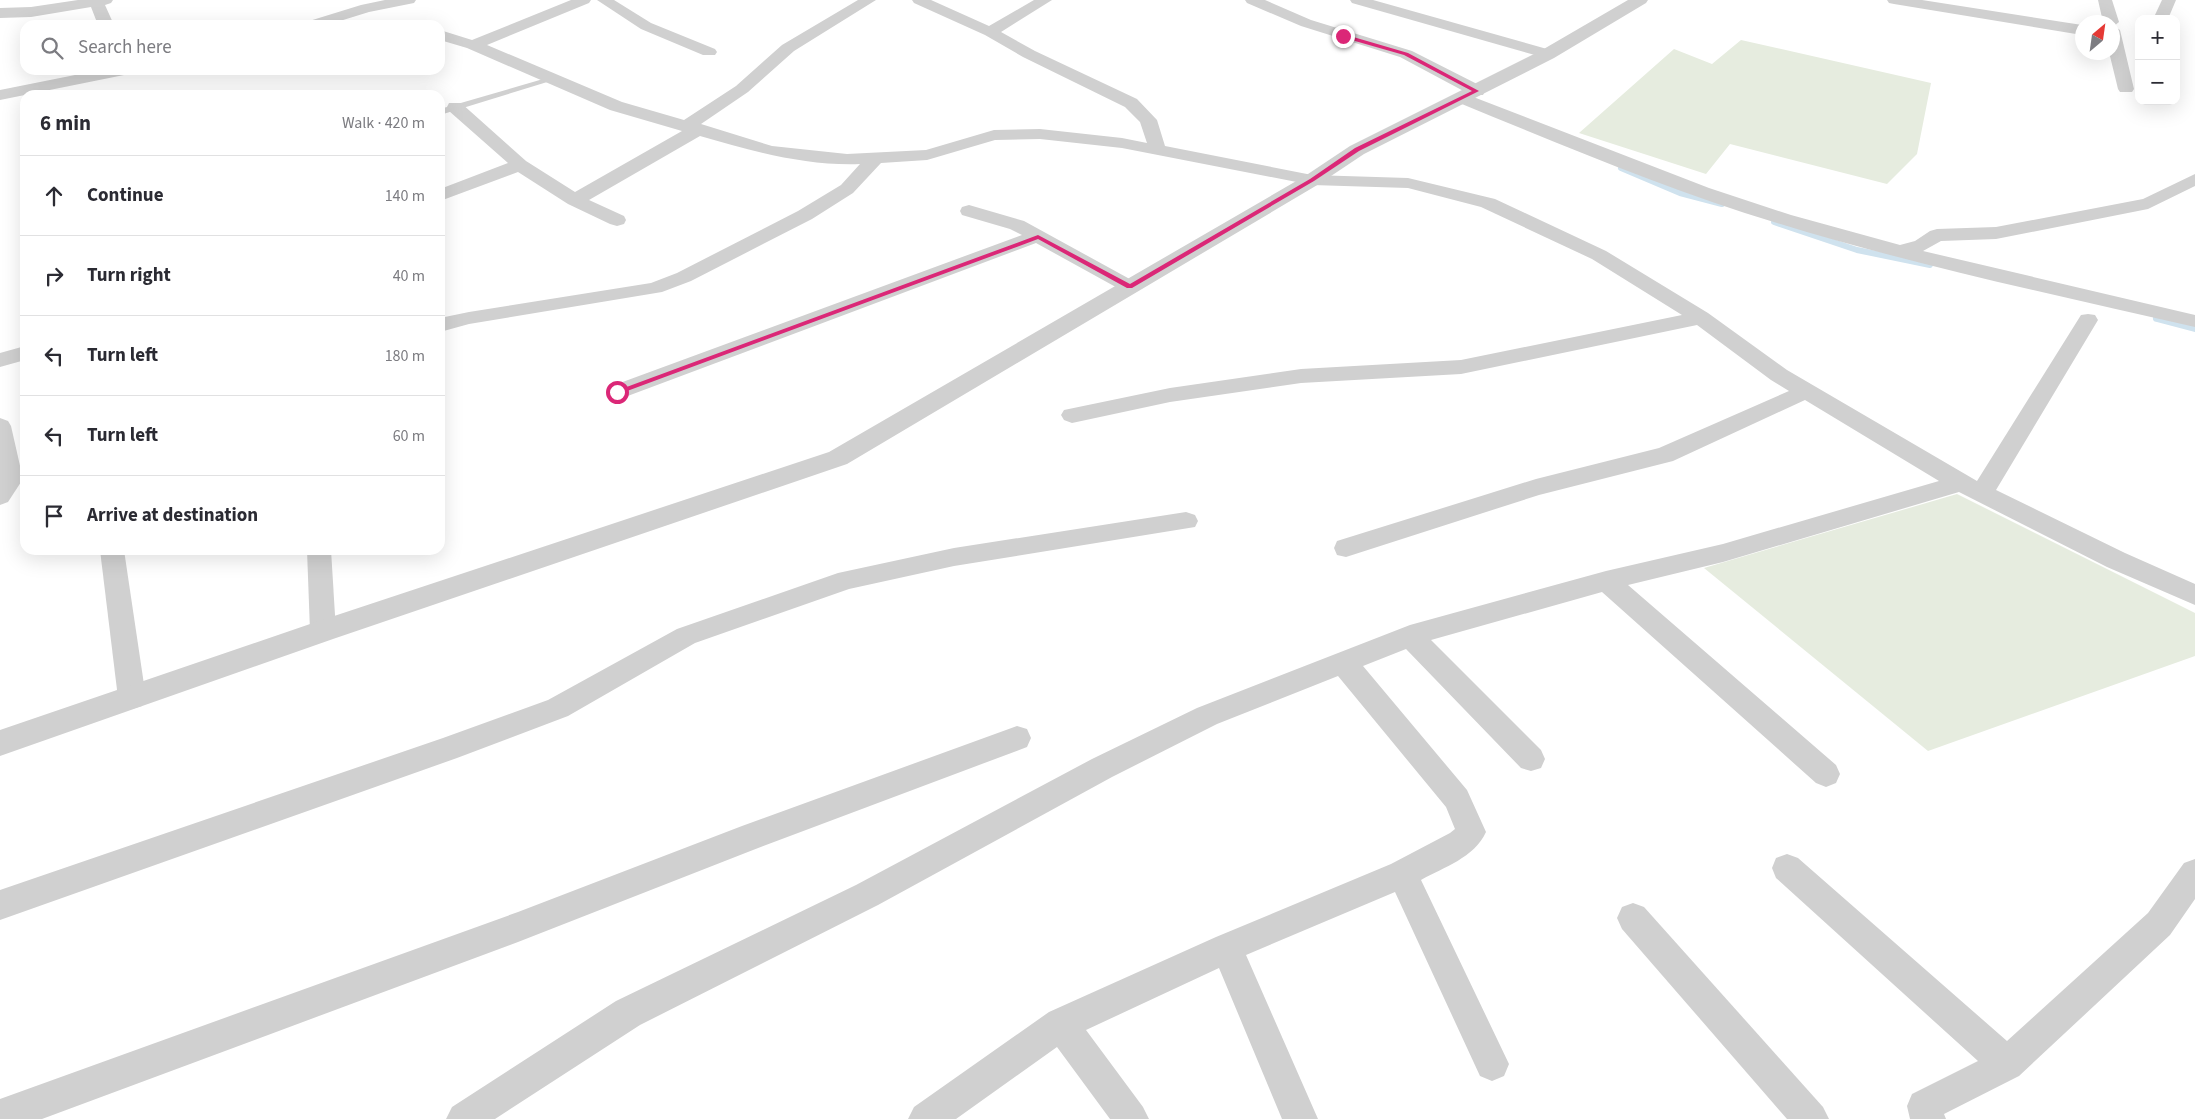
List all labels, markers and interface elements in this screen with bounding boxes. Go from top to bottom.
north arrow [2075,15,2120,60]
map controls [2135,15,2180,105]
button: + [2135,15,2180,60]
search box [20,20,445,75]
route end [1332,25,1355,48]
icon: search [38,34,66,62]
text: Search here [78,34,172,61]
button: − [2135,60,2180,105]
text: 6 min [40,108,91,138]
text: Walk · 420 m [342,112,425,134]
icon: ahead [40,182,68,210]
text: Continue [87,182,164,209]
text: 140 m [385,185,425,207]
icon: right [40,262,68,290]
text: Turn right [87,262,171,289]
text: 40 m [393,265,425,287]
icon: left [40,342,68,370]
text: Turn left [87,342,158,369]
text: 180 m [385,345,425,367]
route start [606,381,629,404]
icon: left [40,422,68,450]
text: Turn left [87,422,158,449]
text: 60 m [393,425,425,447]
icon: arrive [40,502,68,530]
text: Arrive at destination [87,502,258,529]

